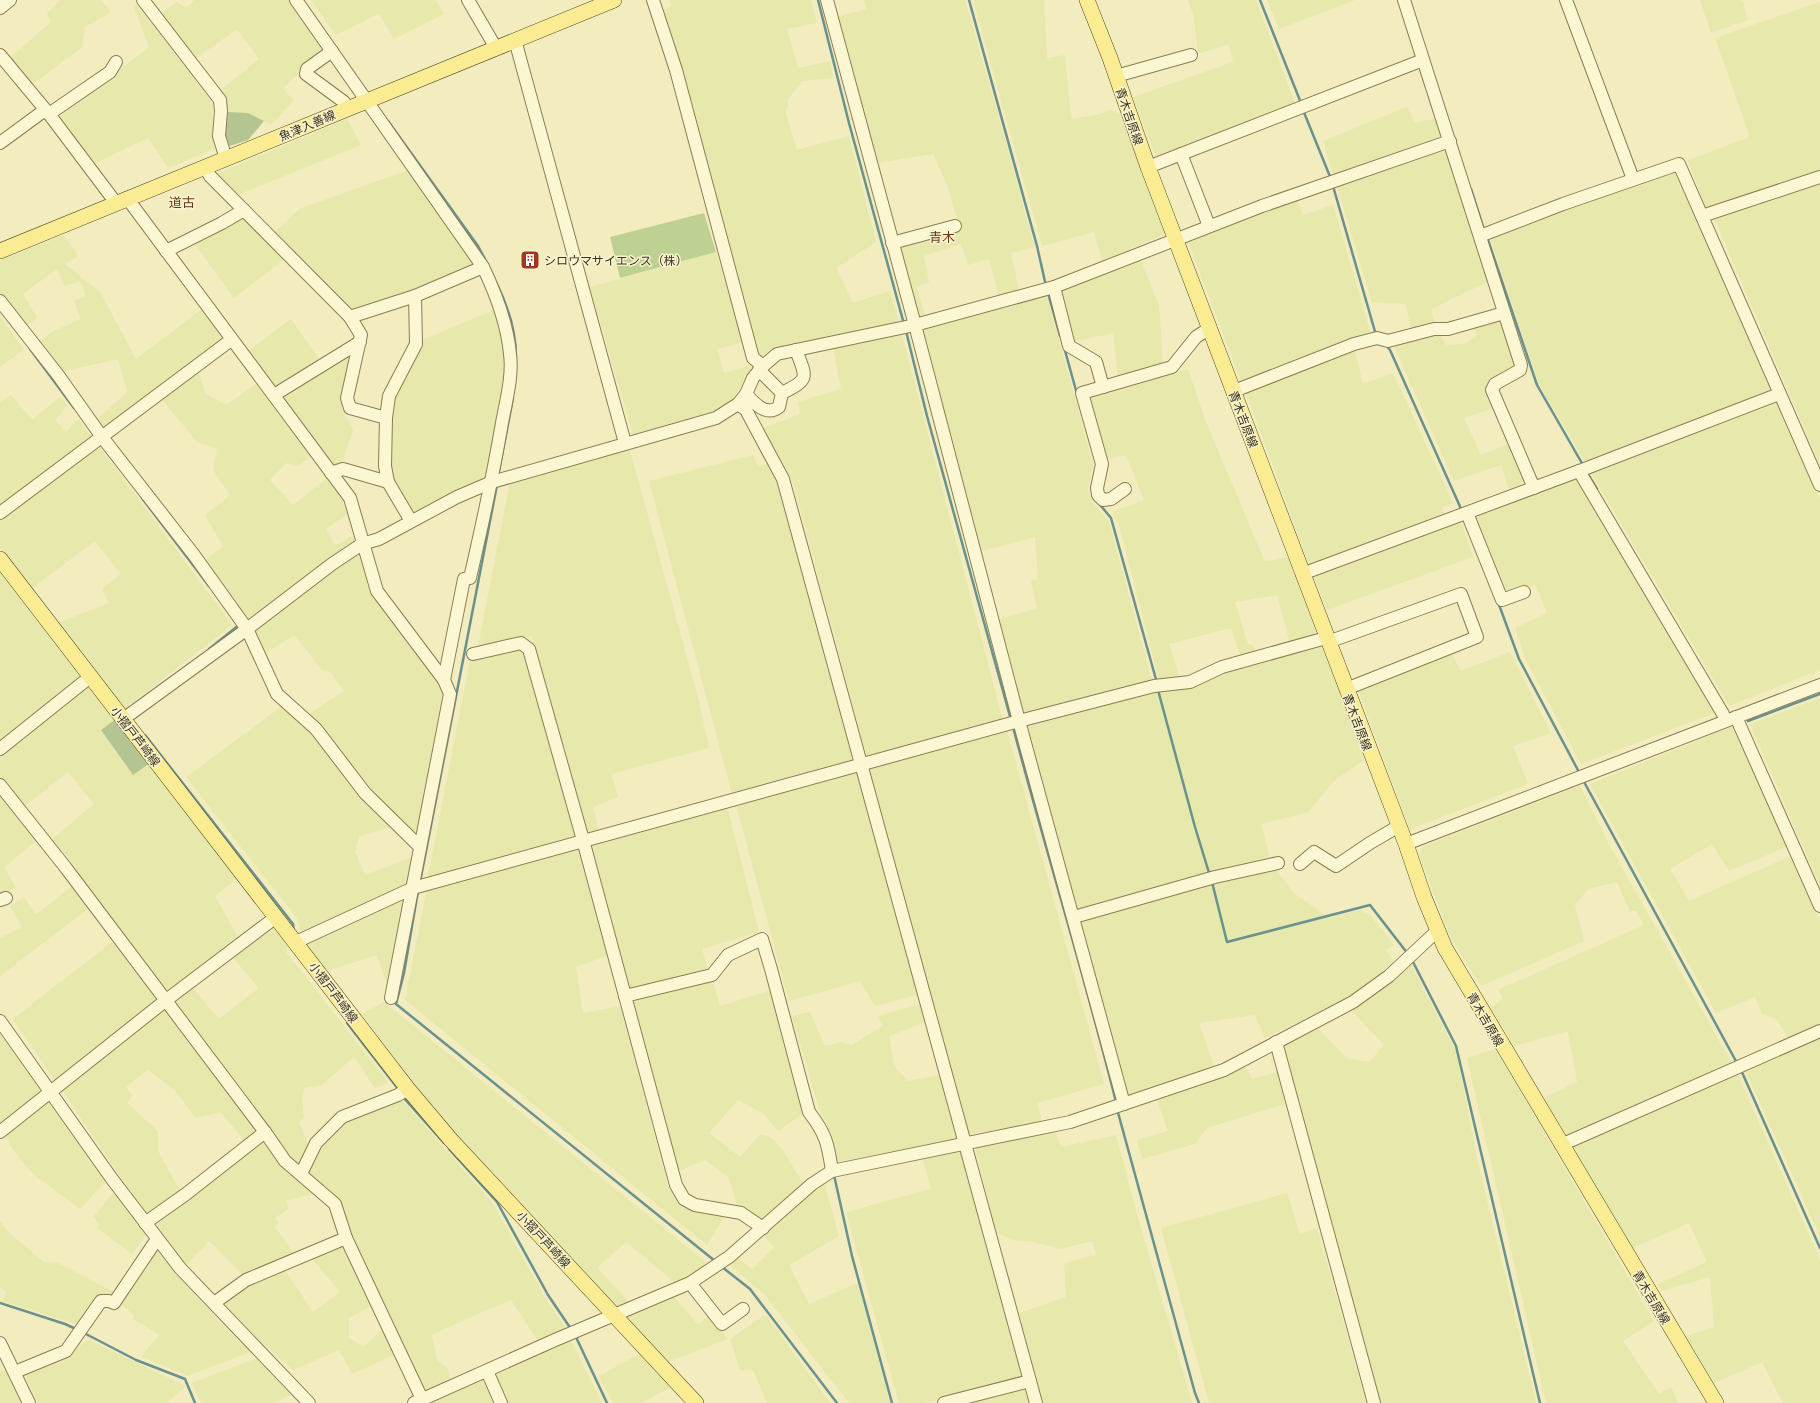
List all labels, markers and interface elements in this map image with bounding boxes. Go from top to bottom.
street label: 青木吉原線 [1112,85,1148,147]
street label: 魚津入善線 [276,105,338,145]
district label: 道古 [169,192,195,211]
district label: 青木 [929,227,955,246]
building icon: シロウマサイエンス（株） [519,249,541,271]
place label: シロウマサイエンス（株） [544,251,688,269]
street label: 青木吉原線 [1225,388,1263,450]
street label: 青木吉原線 [1339,691,1377,753]
street label: 小摺戸芦崎線 [107,702,165,770]
street label: 小摺戸芦崎線 [305,958,363,1026]
street label: 青木吉原線 [1463,989,1509,1049]
street label: 小摺戸芦崎線 [513,1207,575,1271]
street label: 青木吉原線 [1629,1267,1675,1327]

